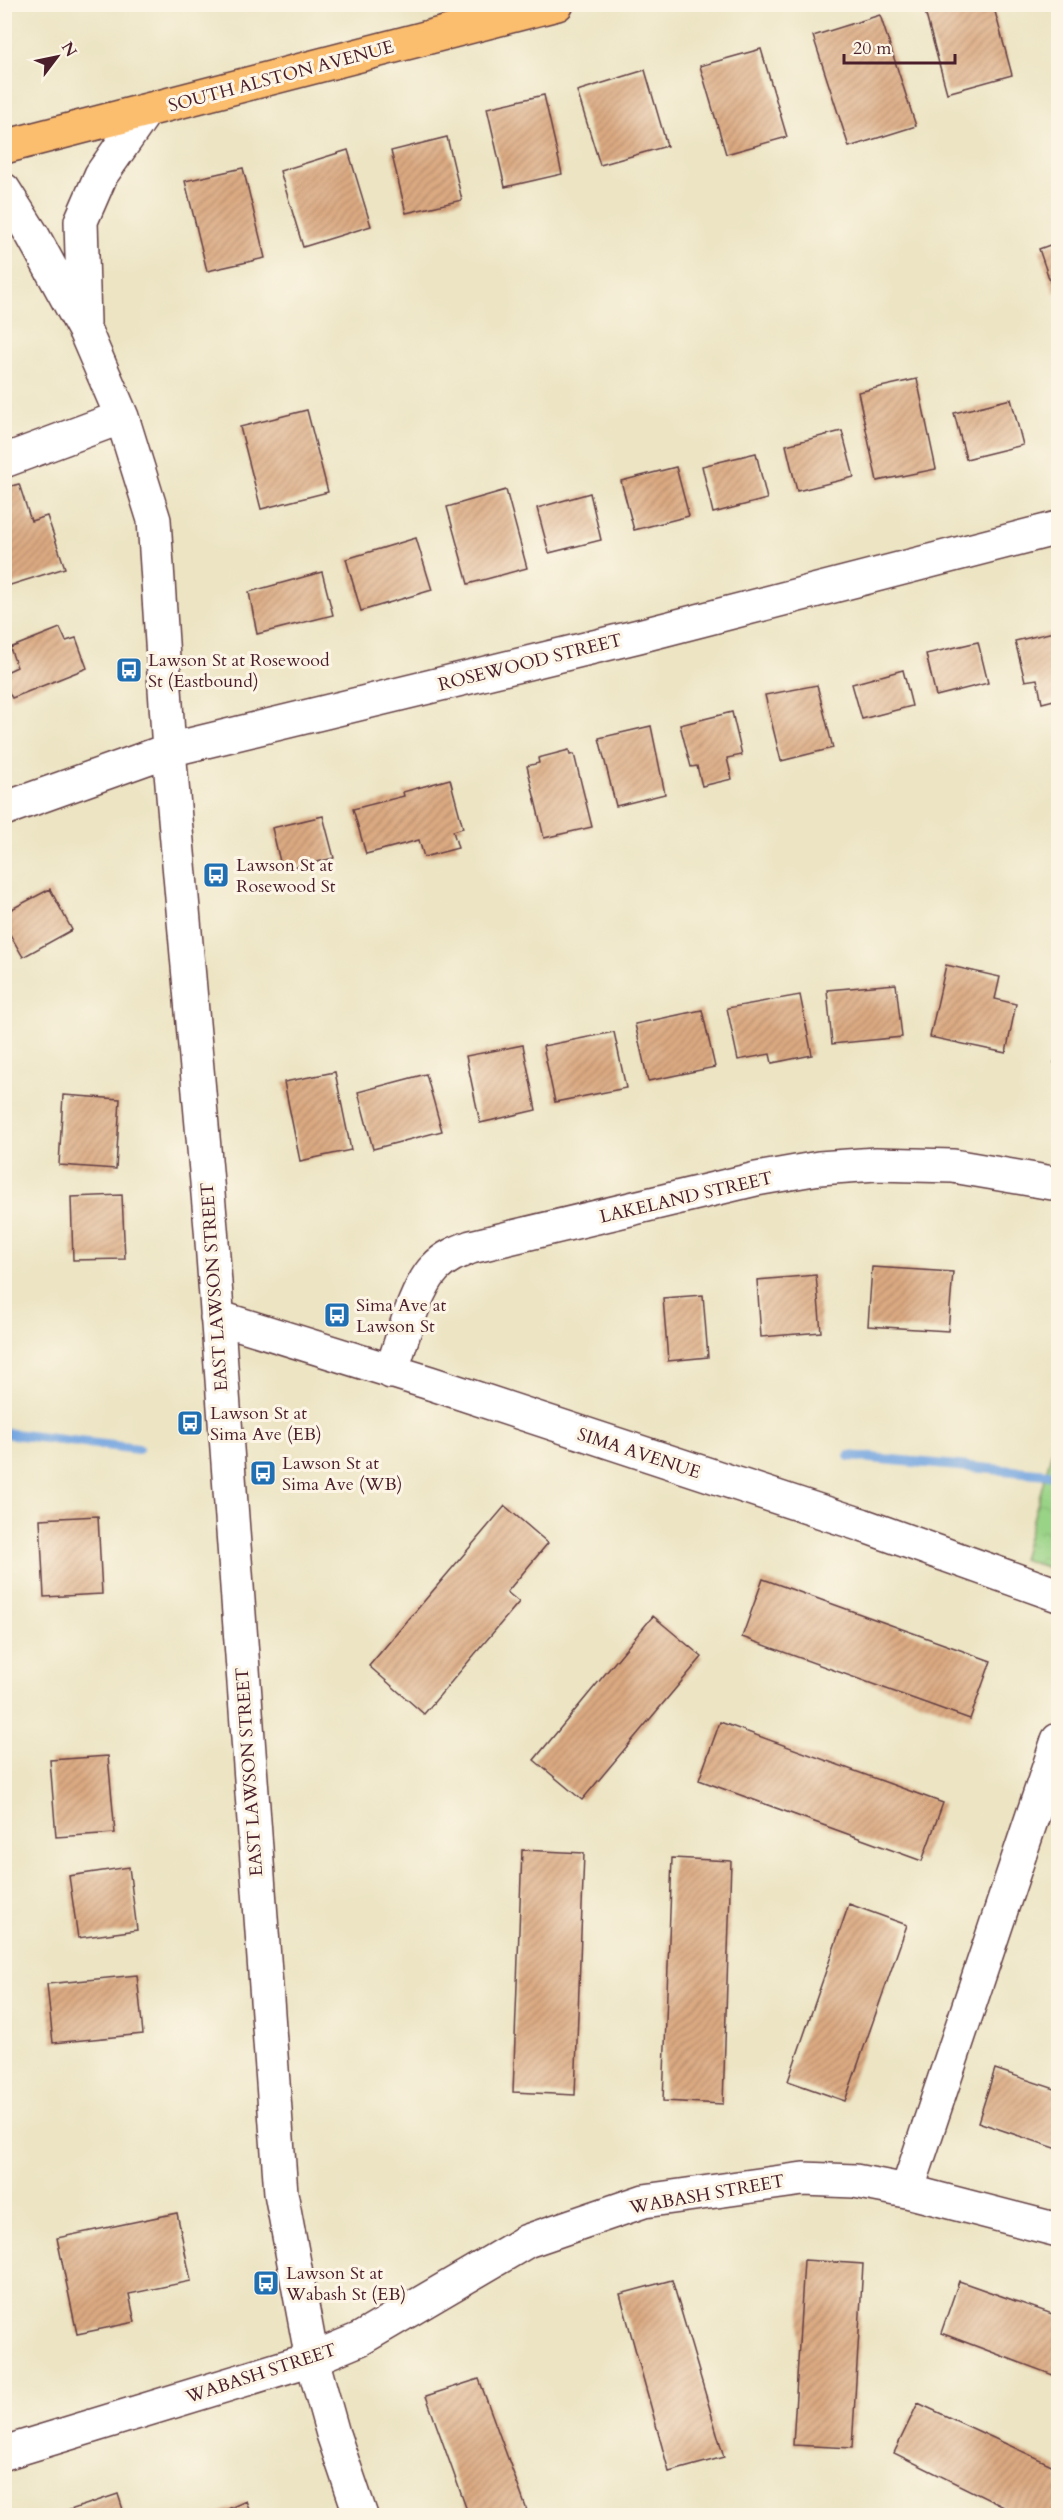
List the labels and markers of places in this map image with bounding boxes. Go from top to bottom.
place label: Lawson St at Rosewood St (Eastbound) [148,648,330,694]
bus stop icon: Lawson St at Rosewood St (Eastbound) [114,655,144,685]
place label: Lawson St at Rosewood St [236,853,336,899]
bus stop icon: Lawson St at Rosewood St [201,860,231,890]
place label: Sima Ave at Lawson St [356,1293,447,1339]
bus stop icon: Sima Ave at Lawson St [322,1300,352,1330]
place label: Lawson St at Sima Ave (EB) [210,1401,322,1447]
bus stop icon: Lawson St at Sima Ave (EB) [175,1408,205,1438]
place label: Lawson St at Sima Ave (WB) [282,1451,402,1497]
bus stop icon: Lawson St at Sima Ave (WB) [248,1458,278,1488]
place label: Lawson St at Wabash St (EB) [285,2261,406,2307]
bus stop icon: Lawson St at Wabash St (EB) [251,2268,281,2298]

